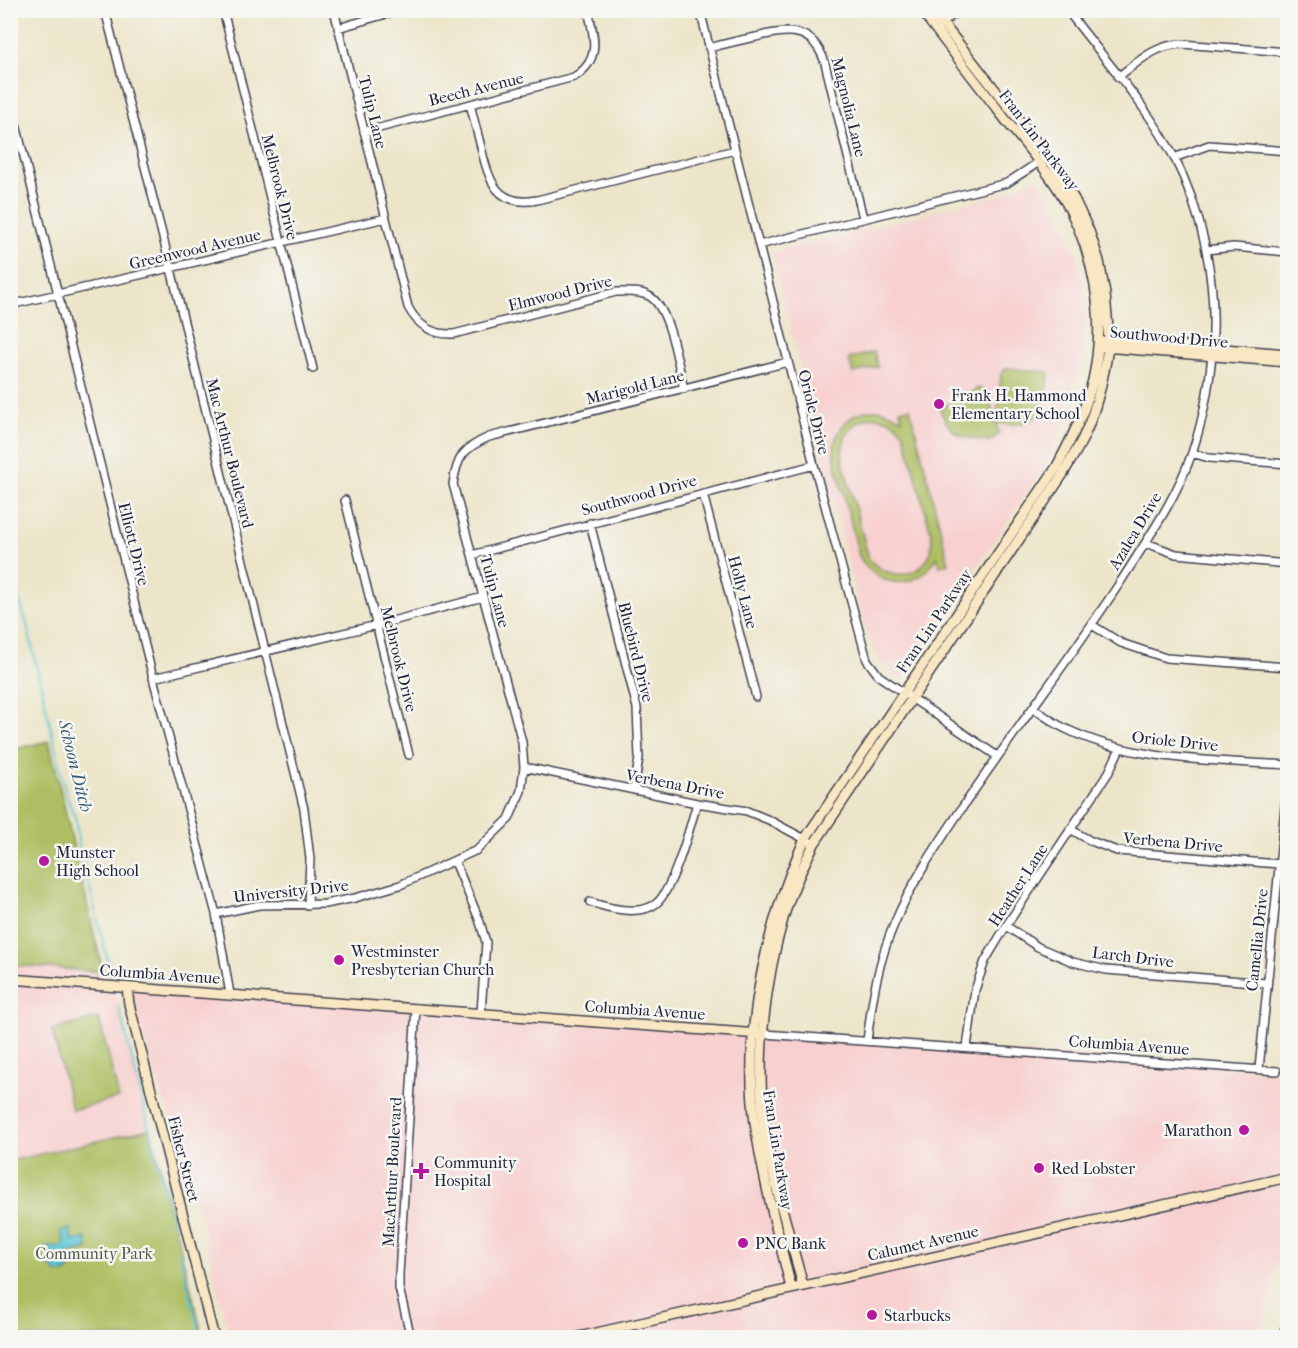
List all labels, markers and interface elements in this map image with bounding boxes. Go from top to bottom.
street label: Magnolia Lane [827,55,871,159]
street label: Beech Avenue [427,68,526,110]
street label: Tulip Lane [355,73,391,151]
street label: Fran Lin Parkway [995,86,1084,195]
street label: Melbrook Drive [258,132,302,242]
street label: Greenwood Avenue [127,225,263,273]
street label: Elmwood Drive [506,271,614,315]
street label: Southwood Drive [1109,322,1229,352]
street label: Marigold Lane [584,366,686,408]
street label: Oriole Drive [794,368,834,456]
street label: Mac Arthur Boulevard [202,376,258,530]
place label: Frank H. Hammond Elementary School [951,386,1087,423]
marker: Frank H. Hammond Elementary School [932,397,946,411]
street label: Southwood Drive [579,470,699,520]
street label: Azalea Drive [1104,489,1166,574]
street label: Elliott Drive [114,500,154,588]
street label: Tulip Lane [476,552,514,630]
street label: Holly Lane [724,553,762,631]
street label: Fran Lin Parkway [892,565,976,677]
street label: Bluebird Drive [614,600,658,704]
street label: Melbrook Drive [377,604,421,714]
water label: Schoon Ditch [53,717,97,814]
street label: Oriole Drive [1131,727,1219,755]
street label: Verbena Drive [623,765,726,803]
street label: Verbena Drive [1122,828,1224,856]
street label: Heather Lane [984,840,1052,930]
place label: Munster High School [56,843,140,880]
marker: Munster High School [37,854,51,868]
street label: University Drive [232,875,350,907]
street label: Camellia Drive [1242,888,1272,992]
place label: Westminster Presbyterian Church [350,942,494,979]
street label: Larch Drive [1091,943,1175,971]
marker: Westminster Presbyterian Church [332,953,346,967]
street label: Columbia Avenue [99,960,221,988]
street label: Columbia Avenue [584,996,706,1024]
street label: Columbia Avenue [1068,1031,1190,1059]
street label: Fran Lin Parkway [759,1088,797,1212]
street label: MacArthur Boulevard [379,1096,405,1247]
street label: Fisher Street [164,1114,204,1204]
place label: Marathon [1164,1121,1233,1140]
marker: Marathon [1237,1123,1251,1137]
place label: Community Hospital [434,1153,517,1190]
place label: Red Lobster [1051,1159,1135,1178]
marker: Red Lobster [1032,1161,1046,1175]
marker: Community Hospital [412,1162,430,1180]
street label: Calumet Avenue [866,1221,981,1265]
place label: PNC Bank [755,1234,827,1253]
marker: PNC Bank [736,1236,750,1250]
park label: Community Park [35,1244,154,1263]
place label: Starbucks [884,1306,951,1325]
marker: Starbucks [865,1308,879,1322]

